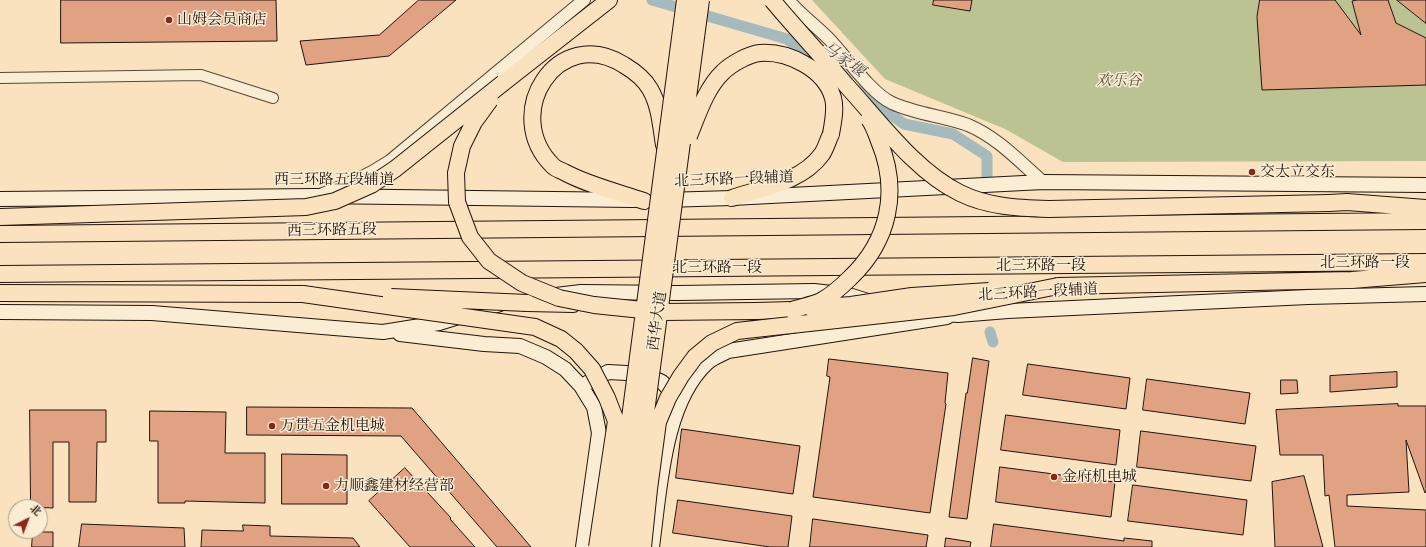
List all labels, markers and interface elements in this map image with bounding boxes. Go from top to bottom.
place label: 山姆会员商店 [177,11,267,29]
marker: 山姆会员商店 [164,15,174,25]
water label: 马家堰 [818,38,868,82]
park label: 欢乐谷 [1097,72,1141,90]
place label: 交大立交东 [1260,163,1335,181]
marker: 交大立交东 [1247,167,1257,177]
street label: 北三环路一段辅道 [674,169,794,191]
street label: 西三环路五段辅道 [274,171,394,189]
street label: 西三环路五段 [287,221,377,241]
street label: 北三环路一段 [1320,254,1410,272]
street label: 北三环路一段 [996,257,1086,275]
street label: 北三环路一段 [672,259,762,277]
street label: 北三环路一段辅道 [978,281,1098,305]
street label: 西华大道 [645,290,671,352]
place label: 万贯五金机电城 [280,417,385,435]
marker: 万贯五金机电城 [267,421,277,431]
place label: 金府机电城 [1062,468,1137,486]
marker: 金府机电城 [1049,472,1059,482]
place label: 力顺鑫建材经营部 [334,477,454,495]
marker: 力顺鑫建材经营部 [321,481,331,491]
north arrow [8,499,48,539]
text: 北 [27,502,44,520]

